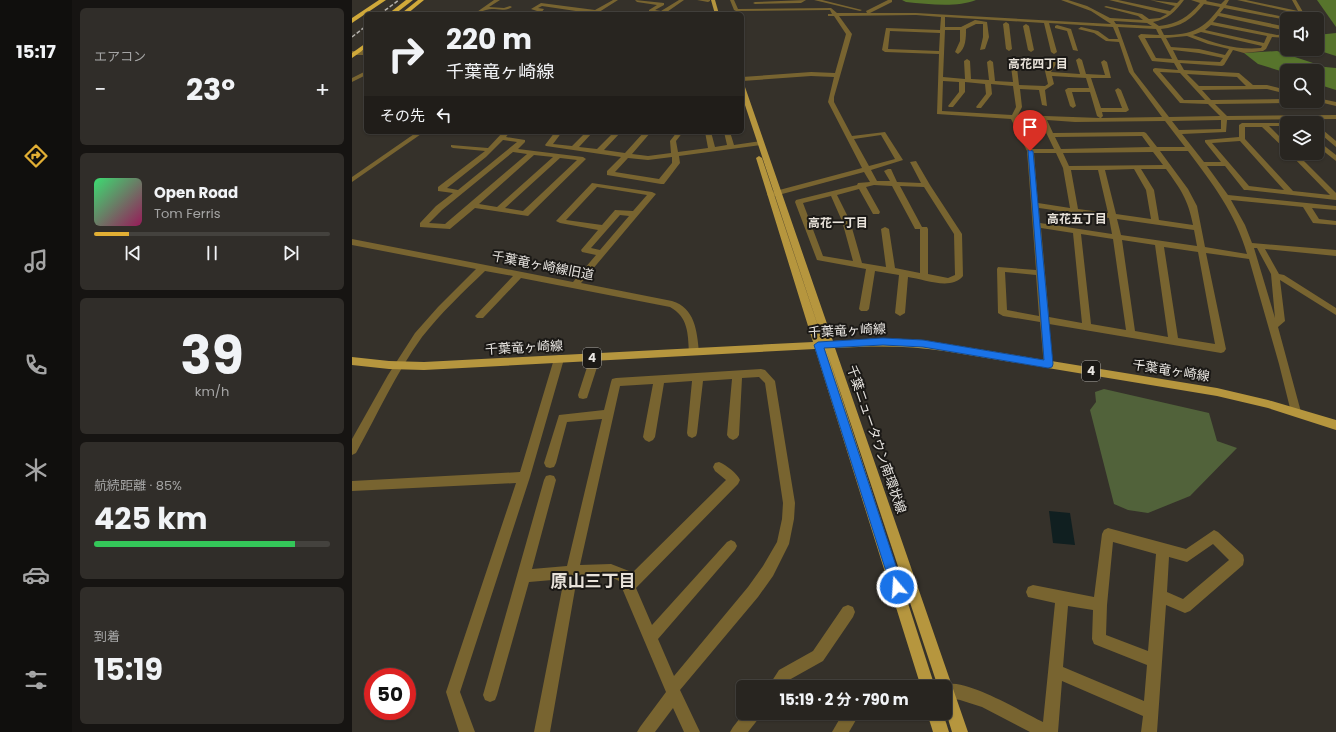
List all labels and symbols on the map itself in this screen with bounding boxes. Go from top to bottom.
district label: 高花四丁目 [1008,55,1068,72]
pin [1013,110,1047,151]
district label: 高花五丁目 [1047,210,1107,227]
district label: 高花一丁目 [808,214,868,231]
street label: 千葉竜ヶ崎線旧道 [490,246,596,285]
street label: 千葉竜ヶ崎線 [808,319,886,342]
street label: 千葉竜ヶ崎線 [485,336,563,359]
road number: 4 [583,348,601,368]
street label: 千葉竜ヶ崎線 [1131,355,1211,386]
road number: 4 [1082,361,1100,381]
street label: 千葉ニュータウン南環状線 [842,362,911,516]
position arrow [876,566,918,608]
district label: 原山三丁目 [551,569,636,593]
speed limit sign: 50 [364,668,416,720]

